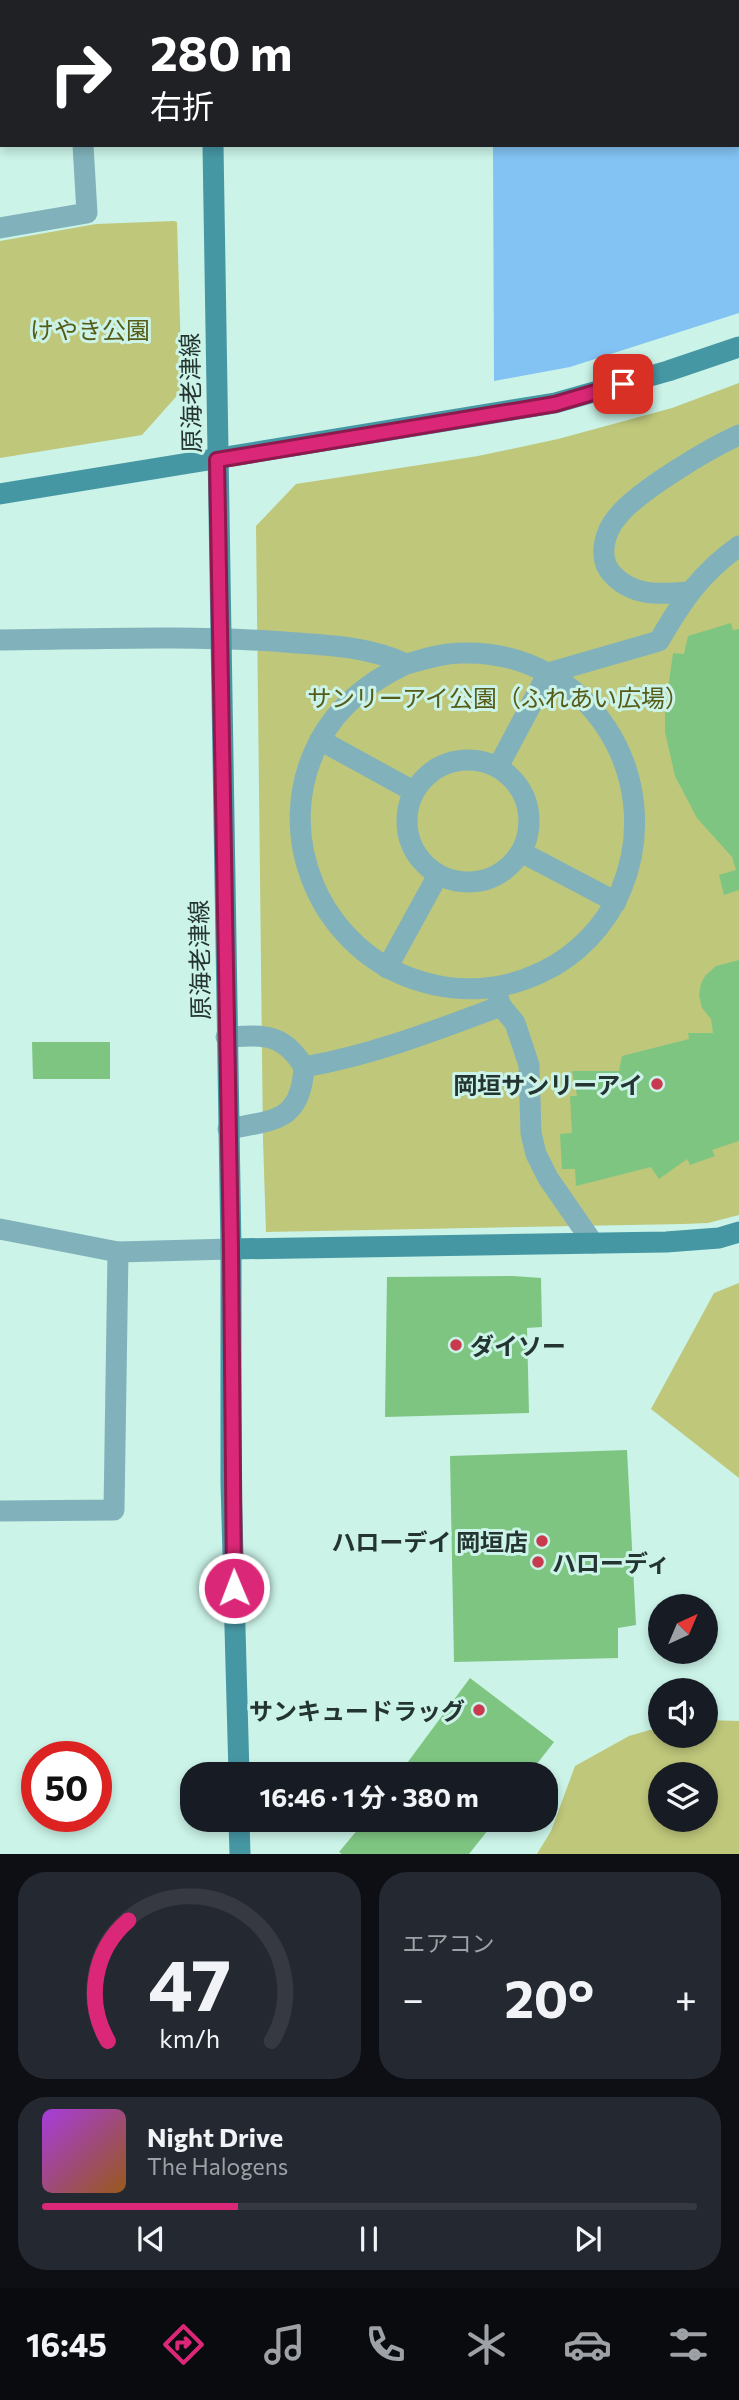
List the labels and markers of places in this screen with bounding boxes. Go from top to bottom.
pin [593,354,653,414]
place label: 岡垣サンリーアイ [453,1070,643,1099]
marker: 岡垣サンリーアイ [649,1076,665,1092]
place label: ダイソー [470,1331,566,1360]
marker: ダイソー [448,1337,464,1353]
place label: ハローデイ 岡垣店 [331,1527,528,1556]
marker: ハローデイ 岡垣店 [534,1533,550,1549]
place label: ハローディ [552,1548,670,1577]
marker: ハローディ [530,1554,546,1570]
place label: サンキュードラッグ [249,1696,465,1725]
marker: サンキュードラッグ [471,1702,487,1718]

